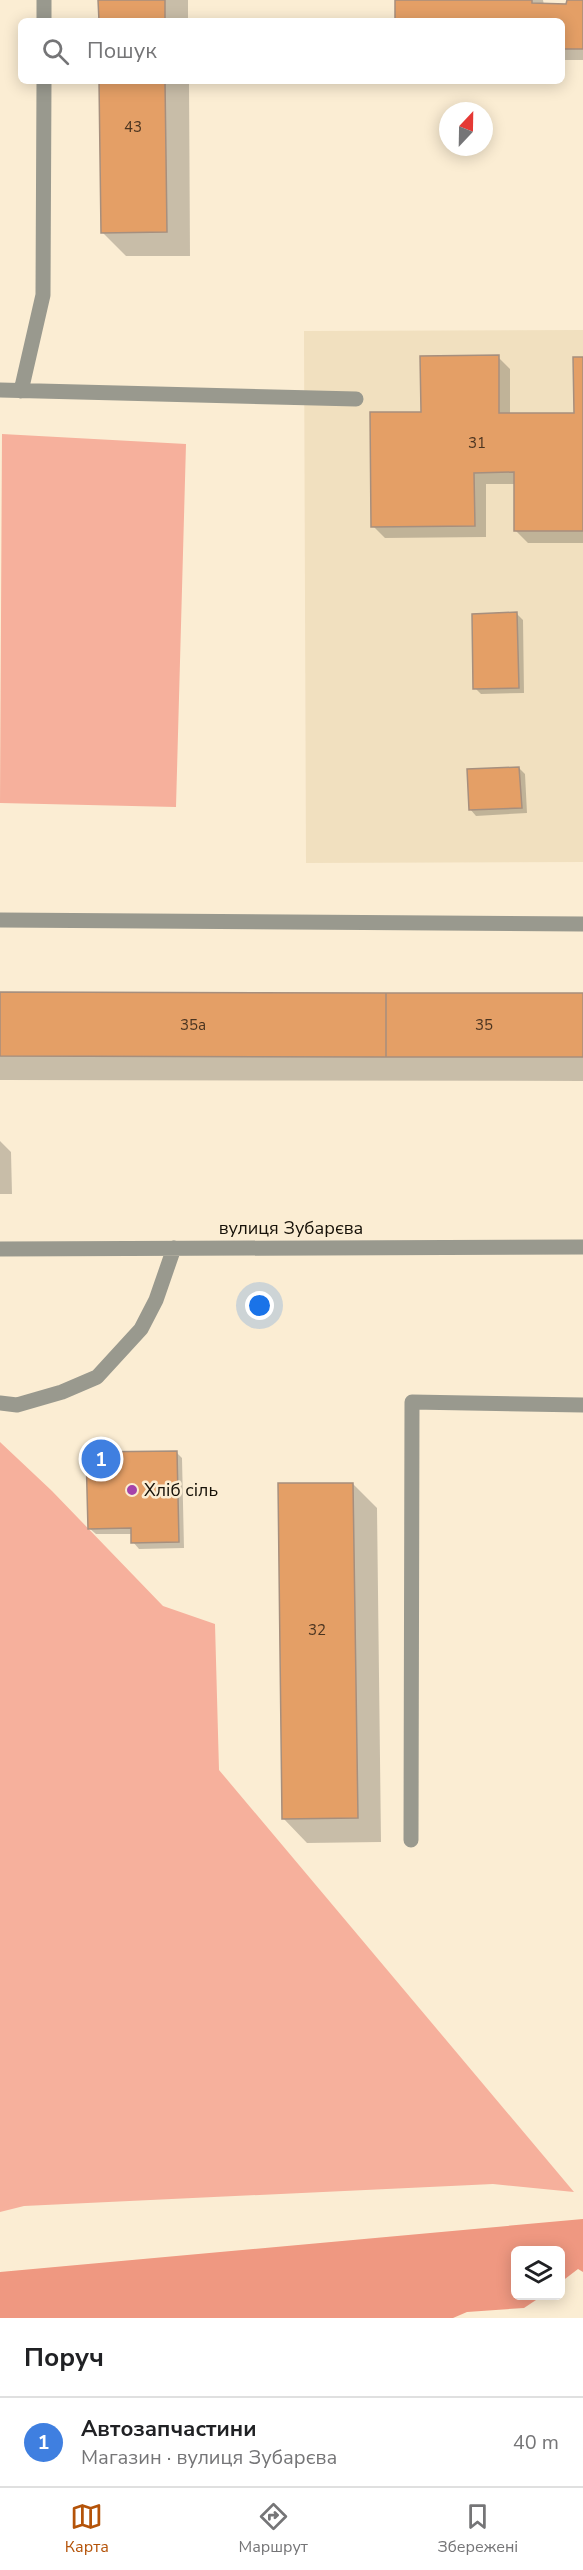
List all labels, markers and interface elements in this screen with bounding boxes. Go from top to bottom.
search box [18,18,565,84]
icon: search [39,35,72,68]
text: Пошук [87,36,157,66]
north arrow [439,102,493,156]
house number: 43 [124,117,142,137]
house number: 31 [468,433,486,453]
house number: 35а [180,1015,206,1035]
house number: 35 [475,1015,493,1035]
street label: вулиця Зубарєва [219,1216,363,1240]
your location [245,1291,274,1320]
pin: 1 [82,1436,120,1482]
place label: Хліб сіль [144,1478,218,1502]
marker: Хліб сіль [125,1483,139,1497]
house number: 32 [308,1620,326,1640]
map controls [511,2246,565,2300]
button: layers [511,2246,565,2300]
text: Поруч [24,2340,104,2375]
text: Автозапчастини [81,2414,256,2444]
text: 1 [38,2429,50,2456]
text: 40 m [513,2429,559,2456]
text: Магазин · вулиця Зубарєва [81,2444,337,2471]
tab: Карта [65,2500,109,2558]
tab: Маршрут [238,2500,308,2558]
tab: Збережені [438,2500,518,2558]

